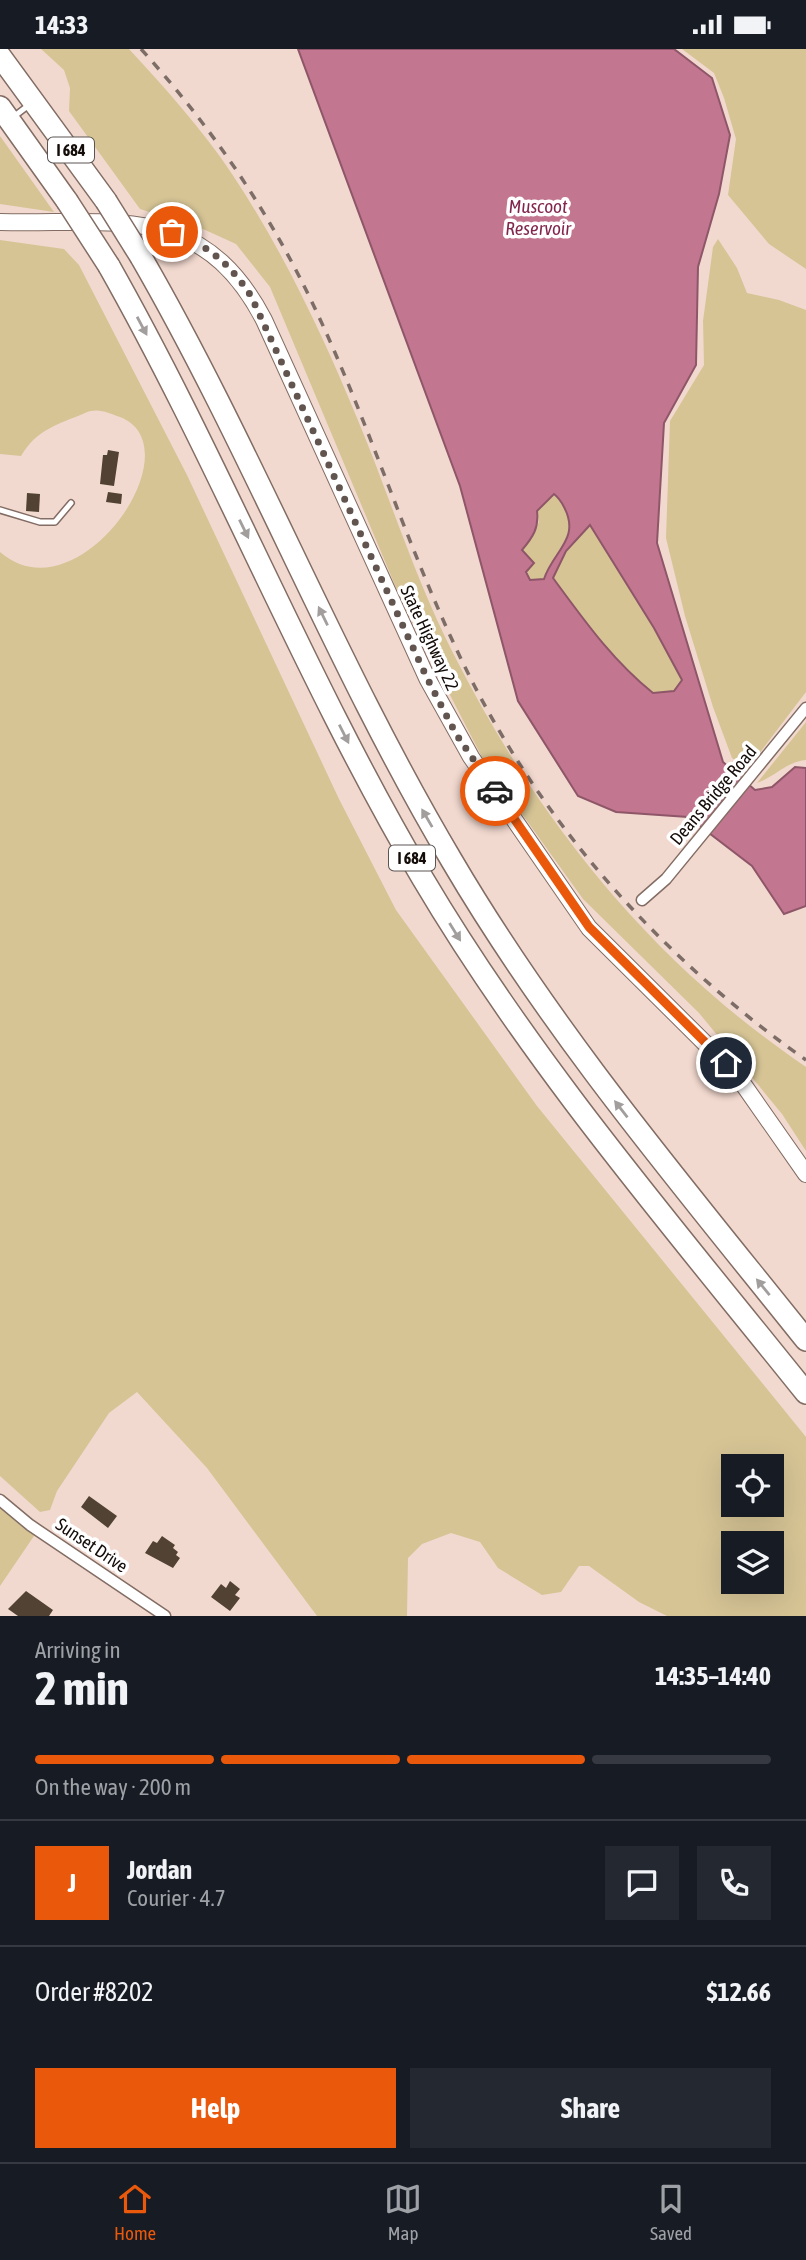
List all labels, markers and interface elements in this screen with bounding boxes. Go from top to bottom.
text: 14:33 [35,10,89,40]
road number: I 684 [48,137,94,163]
water label: Muscoot Reservoir [505,195,572,239]
pin [142,202,202,262]
icon: bag [153,213,191,251]
one-way arrow [137,316,148,336]
one-way arrow [239,519,250,539]
street label: State Highway 22 [396,582,464,694]
one-way arrow [317,606,329,626]
one-way arrow [339,724,350,744]
street label: Deans Bridge Road [665,741,761,849]
courier [460,756,530,826]
icon: car [476,772,514,810]
one-way arrow [421,809,433,828]
road number: I 684 [389,845,435,871]
one-way arrow [449,922,462,942]
pin [696,1033,756,1093]
icon: home [707,1044,745,1082]
one-way arrow [614,1100,629,1118]
one-way arrow [756,1278,771,1296]
map controls [721,1454,784,1594]
button: locate [721,1454,784,1517]
street label: Sunset Drive [52,1513,132,1577]
button: layers [721,1531,784,1594]
text: Arriving in [35,1637,121,1663]
text: 14:35–14:40 [655,1661,771,1691]
text: 2 min [35,1662,129,1715]
text: On the way · 200 m [35,1774,191,1800]
button: chat [605,1846,679,1920]
button: phone [697,1846,771,1920]
text: Jordan [127,1855,192,1885]
text: J [68,1868,76,1898]
text: Courier · 4.7 [127,1885,226,1911]
text: Order #8202 [35,1977,154,2007]
text: $12.66 [707,1977,771,2007]
button: Help [35,2068,396,2148]
button: Share [410,2068,771,2148]
tab: Home [114,2180,156,2244]
tab: Map [384,2180,422,2244]
tab: Saved [650,2180,692,2244]

